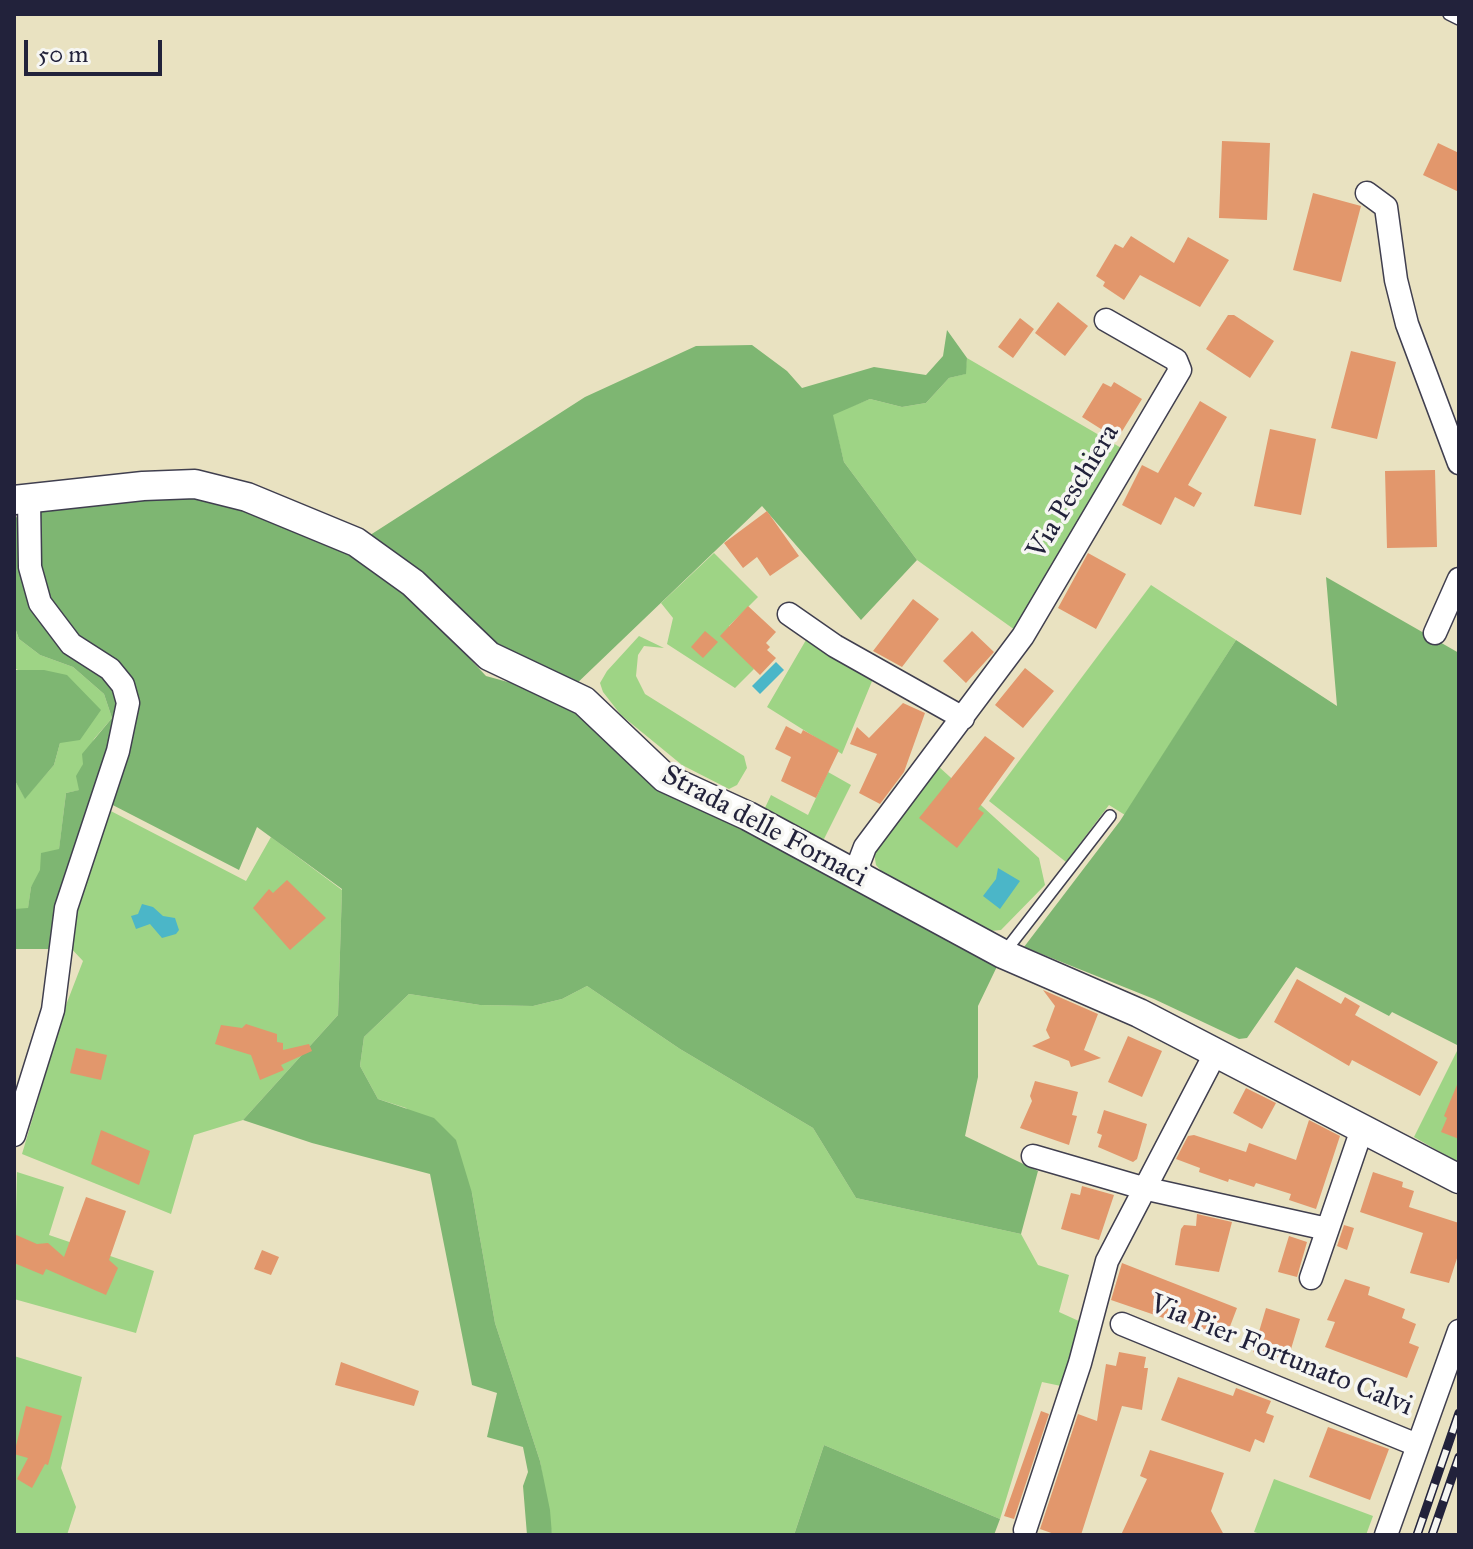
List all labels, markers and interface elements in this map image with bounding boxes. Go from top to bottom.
scale bar [28,24,166,74]
text: 50 m [38,39,88,69]
street label: Via Peschiera [1021,419,1127,565]
street label: Strada delle Fornaci [656,759,872,895]
street label: Via Pier Fortunato Calvi [1145,1288,1417,1424]

